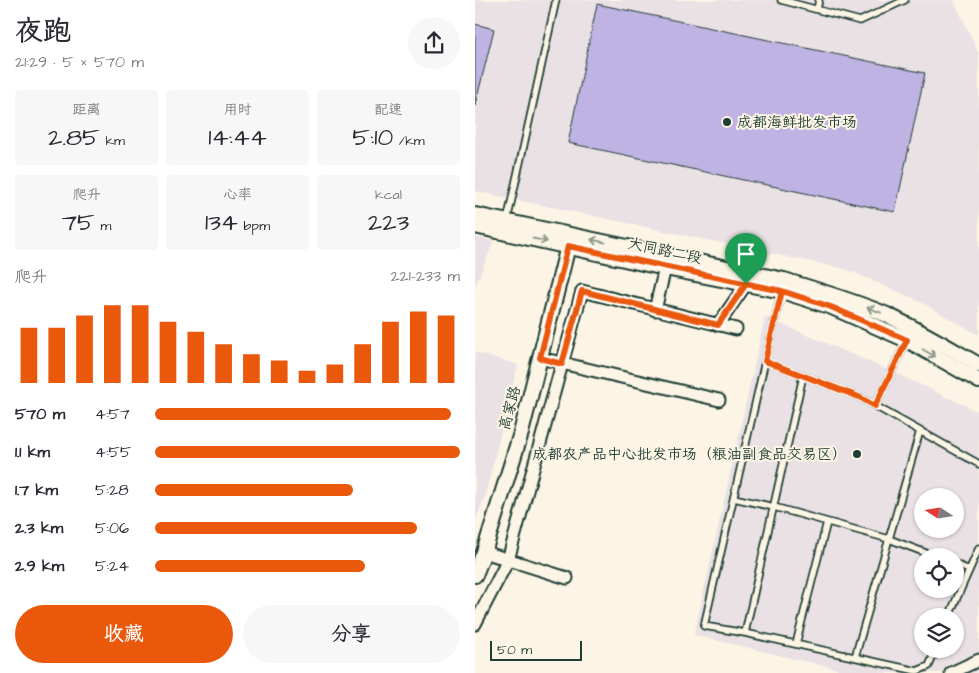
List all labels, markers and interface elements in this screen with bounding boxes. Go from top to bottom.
text: 夜跑 [15,12,71,51]
button: share [408,17,460,69]
text: 21:29 · 5 × 570 m [15,51,144,73]
text: 距离 [73,100,101,120]
text: 用时 [224,100,252,120]
text: 配速 [375,100,403,120]
place label: 成都海鲜批发市场 [737,112,857,133]
marker: 成都海鲜批发市场 [721,116,733,128]
text: 2.85 [48,120,100,155]
text: 14:44 [208,120,267,155]
text: 5:10 [352,120,393,155]
text: km [100,131,125,151]
text: /km [393,131,425,151]
text: 爬升 [73,185,101,205]
text: 心率 [224,185,252,205]
text: kcal [375,185,402,205]
text: 75 [62,205,95,240]
text: 134 [205,205,238,240]
text: 223 [368,205,409,240]
text: m [95,216,111,236]
text: bpm [238,216,270,236]
street label: 大同路二段 [626,233,704,269]
pin [725,233,767,284]
one-way arrow [531,236,547,245]
one-way arrow [590,236,606,245]
icon: arrive [732,240,760,268]
text: 221–233 m [390,265,460,287]
text: 爬升 [15,266,47,288]
one-way arrow [867,305,882,314]
one-way arrow [922,348,936,358]
street label: 高家路 [494,384,526,432]
text: 570 m [15,403,65,425]
text: 4:57 [95,403,130,425]
text: 1.1 km [15,441,50,463]
text: 4:55 [95,441,131,463]
place label: 成都农产品中心批发市场（粮油副食品交易区） [532,444,847,465]
marker: 成都农产品中心批发市场（粮油副食品交易区） [851,448,863,460]
text: 1.7 km [15,479,58,501]
text: 5:28 [95,479,129,501]
north arrow [914,488,964,538]
map controls [914,488,964,658]
text: 2.3 km [15,517,63,539]
text: 5:06 [95,517,129,539]
button: locate [914,548,964,598]
text: 2.9 km [15,555,64,577]
text: 5:24 [95,555,129,577]
button: 收藏 [15,605,233,663]
button: 分享 [243,605,460,663]
button: layers [914,608,964,658]
scale bar [490,638,583,661]
text: 50 m [497,640,532,660]

